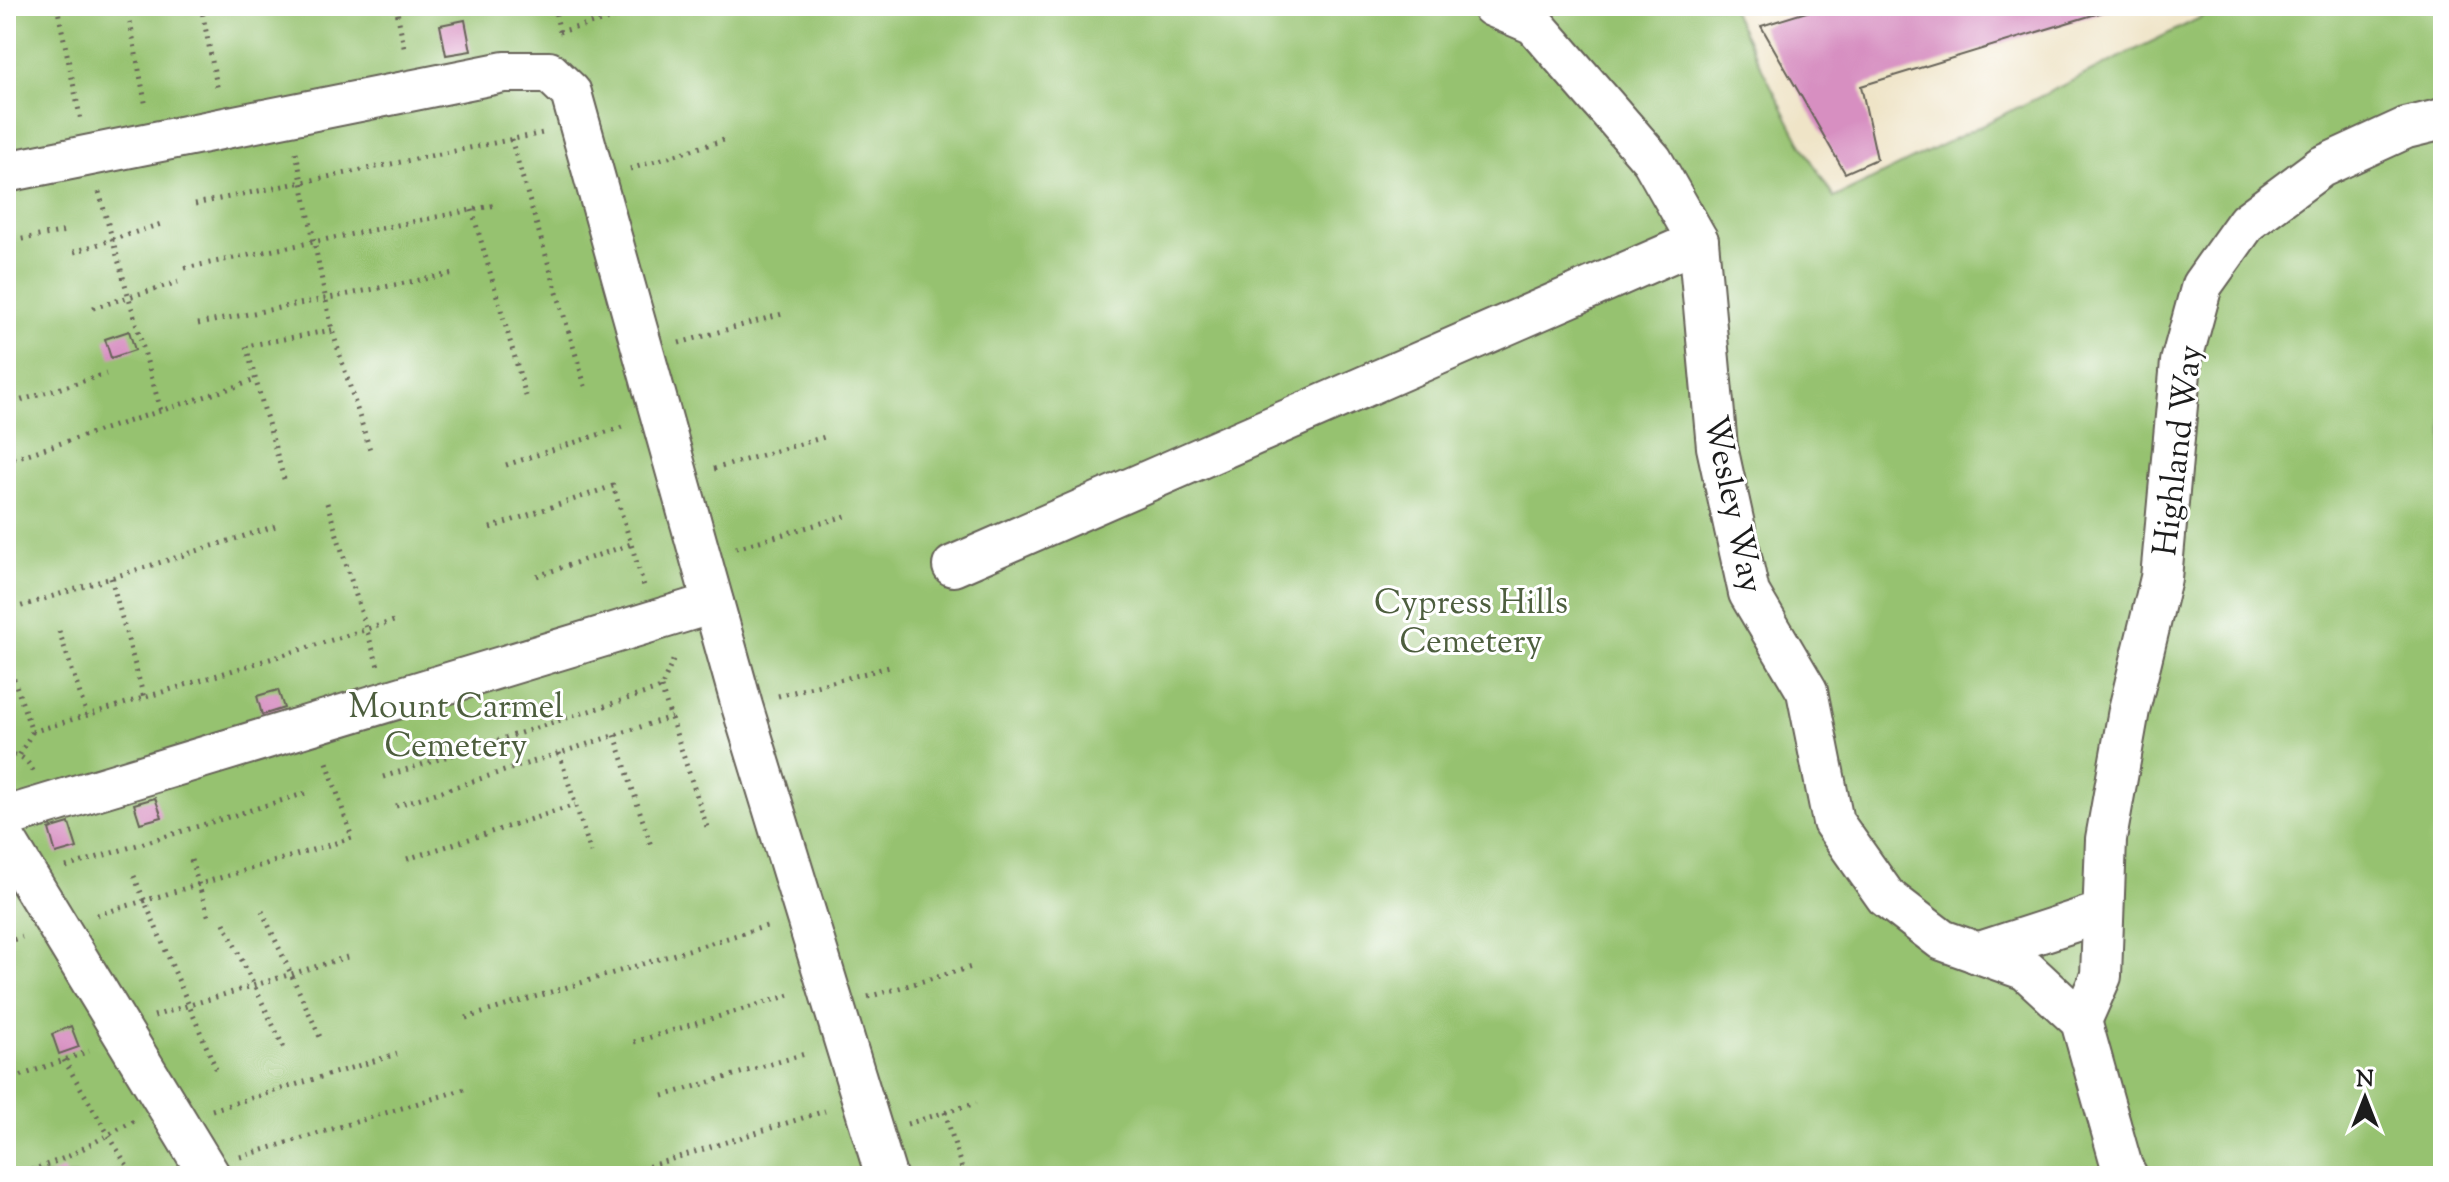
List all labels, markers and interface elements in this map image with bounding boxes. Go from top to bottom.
street label: Highland Way [2142,342,2217,559]
street label: Wesley Way [1689,412,1774,598]
park label: Cypress Hills Cemetery [1374,580,1568,668]
park label: Mount Carmel Cemetery [348,684,564,772]
north arrow [2325,1058,2405,1138]
text: N [2356,1065,2374,1097]

